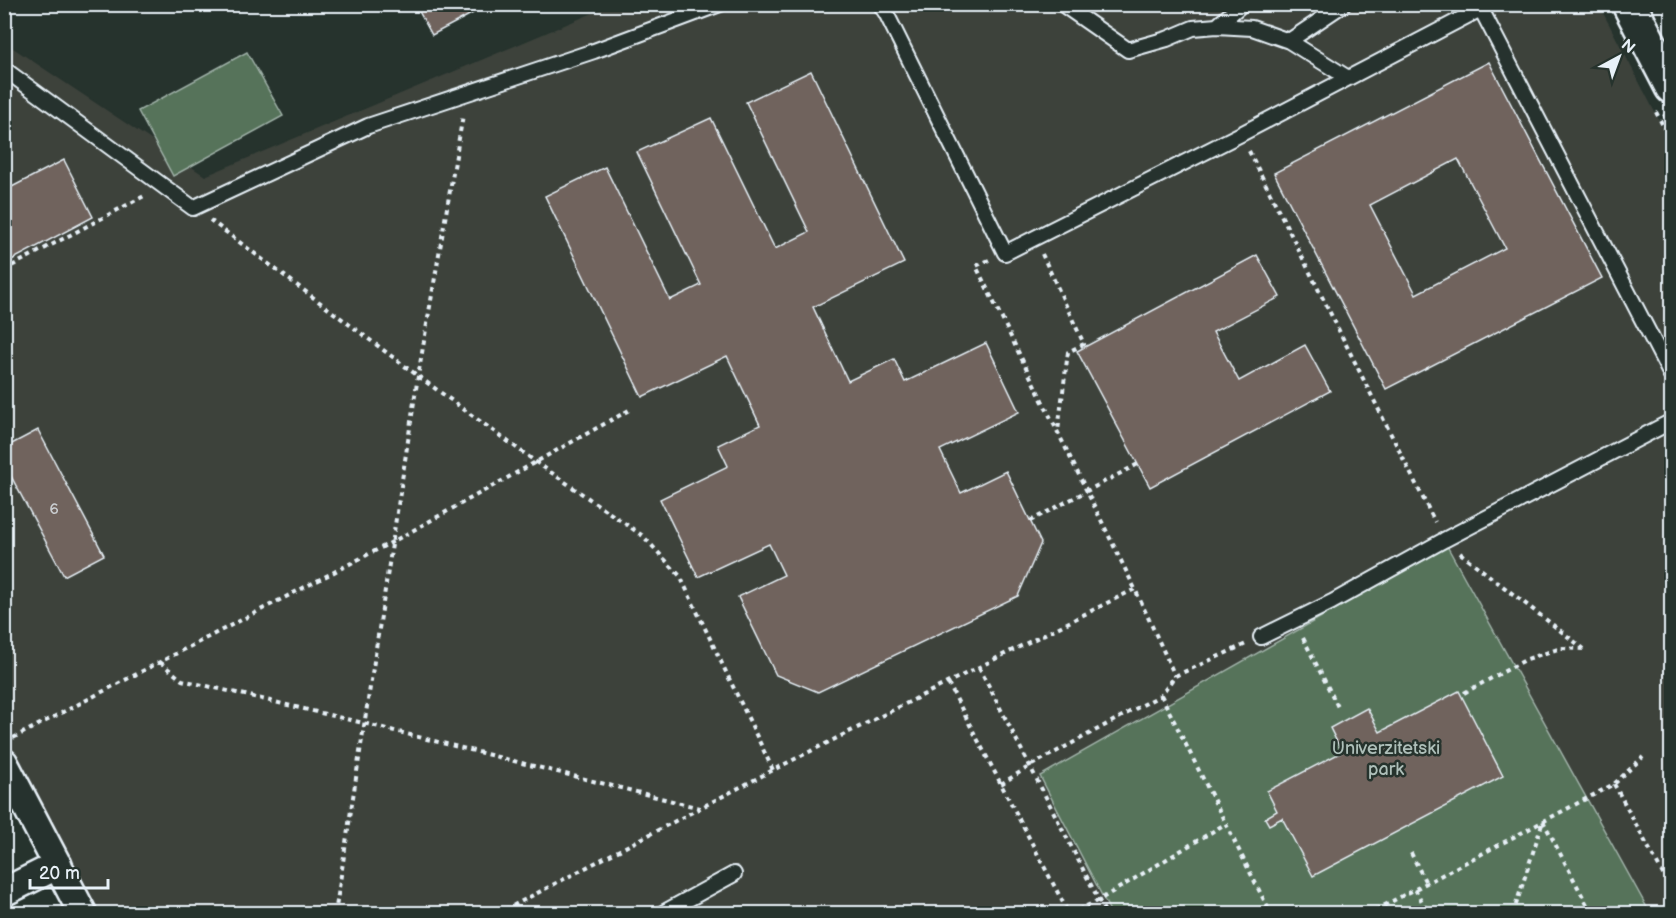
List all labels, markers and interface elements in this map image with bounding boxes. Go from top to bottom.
north arrow [1589,27,1649,87]
text: N [1617,36,1639,58]
house number: 6 [49,500,59,519]
park label: Univerzitetski park [1332,738,1440,780]
scale bar [30,852,108,890]
text: 20 m [39,863,80,884]

